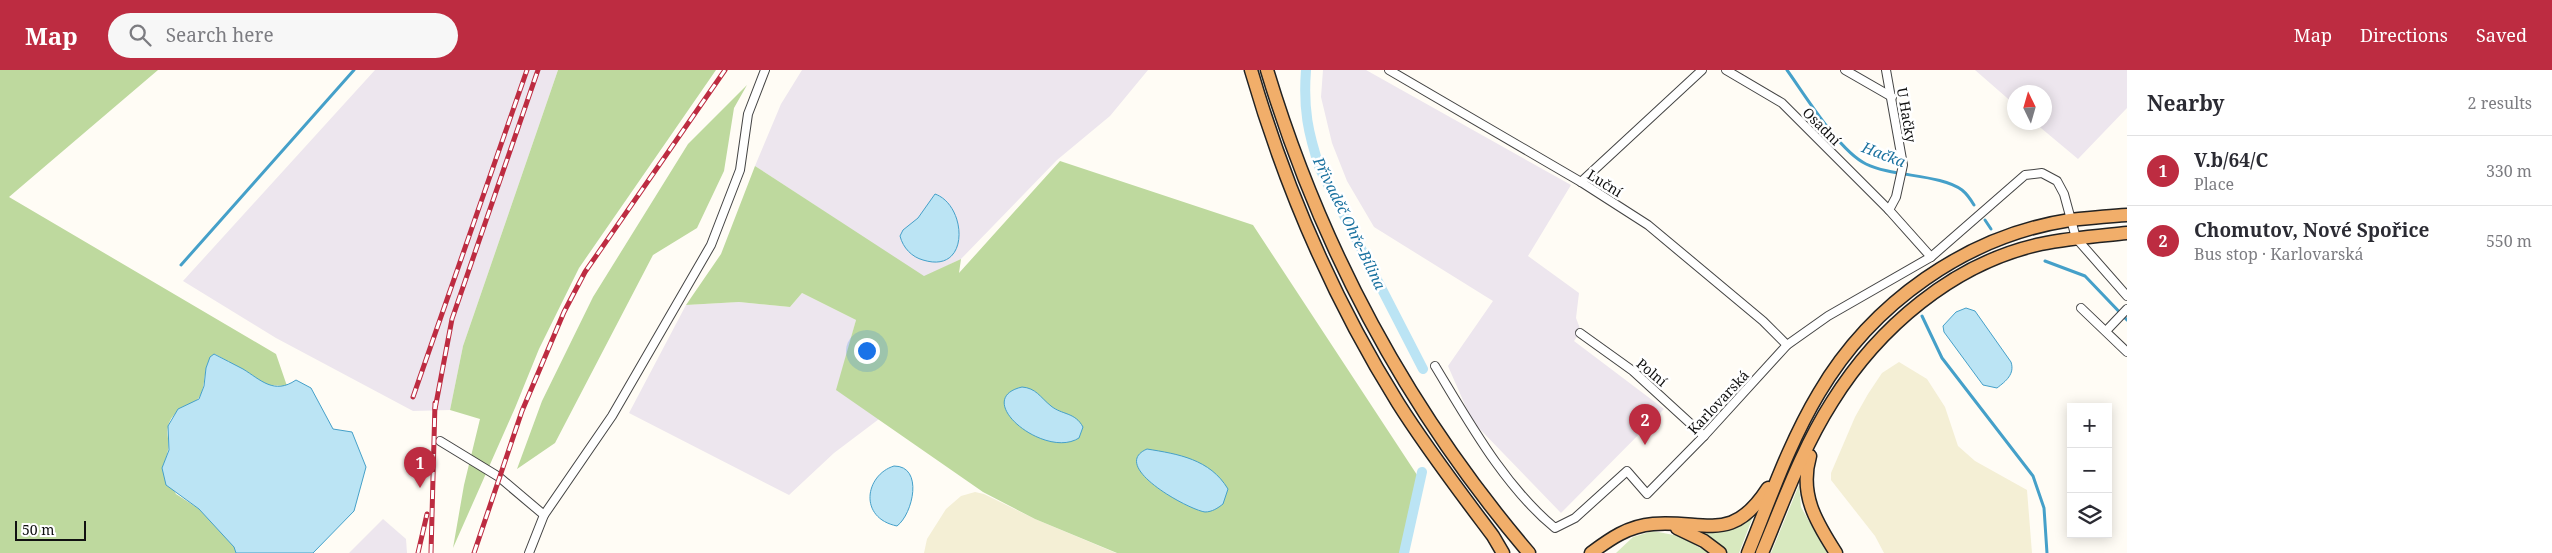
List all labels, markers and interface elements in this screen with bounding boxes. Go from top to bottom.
search box [108,13,458,58]
text: Map [25,19,78,52]
icon: search [126,21,154,49]
text: Search here [166,22,274,48]
text: Map [2294,23,2332,47]
text: Directions [2360,23,2448,47]
text: Saved [2476,23,2527,47]
north arrow [2007,85,2052,130]
street label: U Hačky [1893,86,1921,144]
text: Nearby [2147,89,2225,117]
text: 2 results [2468,92,2532,114]
street label: Osadní [1799,103,1846,150]
water label: Hačka [1858,136,1909,172]
text: V.b/64/C [2194,147,2268,173]
water label: Přivaděč Ohře-Bílina [1309,153,1391,293]
text: 1 [2158,160,2168,182]
text: 330 m [2486,160,2532,182]
street label: Luční [1584,165,1627,201]
text: Place [2194,173,2234,195]
text: Chomutov, Nové Spořice [2194,217,2429,243]
text: 2 [2158,230,2168,252]
text: 550 m [2486,230,2532,252]
text: Bus stop · Karlovarská [2194,243,2364,265]
your location [854,338,880,364]
street label: Polní [1633,354,1672,391]
street label: Karlovarská [1683,366,1753,438]
map controls [2067,403,2112,538]
button: + [2067,403,2112,448]
pin: 2 [1629,404,1661,445]
pin: 1 [404,447,436,488]
button: − [2067,448,2112,493]
button: layers [2067,493,2112,538]
scale bar [15,518,86,541]
text: 50 m [22,520,55,539]

